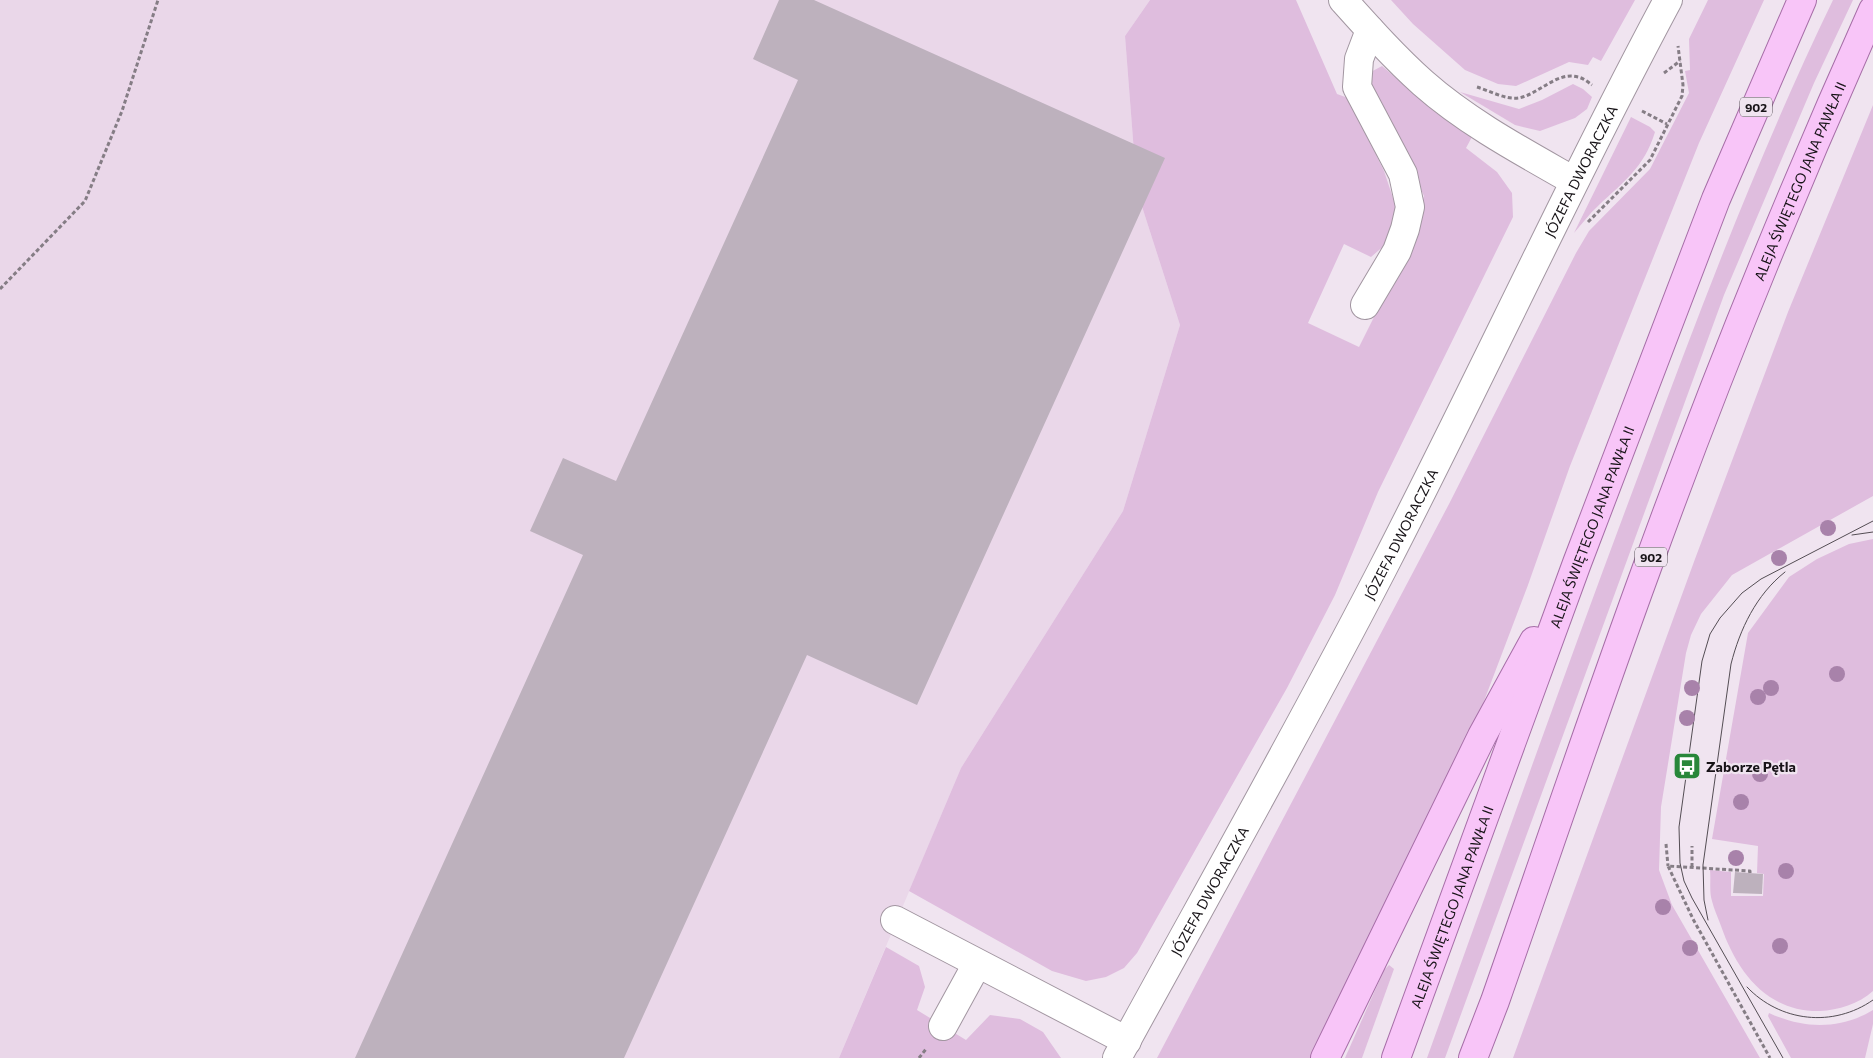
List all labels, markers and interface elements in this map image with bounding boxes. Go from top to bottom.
street label: ALEJA ŚWIĘTEGO JANA PAWŁA II [1750,79,1849,283]
road number: 902 [1740,98,1772,116]
street label: JÓZEFA DWORACZKA [1540,102,1620,240]
street label: ALEJA ŚWIĘTEGO JANA PAWŁA II [1546,423,1637,630]
street label: JÓZEFA DWORACZKA [1360,465,1441,602]
road number: 902 [1635,548,1667,566]
bus stop icon: Zaborze Pętla [1672,751,1702,781]
place label: Zaborze Pętla [1706,758,1796,775]
street label: ALEJA ŚWIĘTEGO JANA PAWŁA II [1406,803,1496,1010]
street label: JÓZEFA DWORACZKA [1167,823,1252,958]

